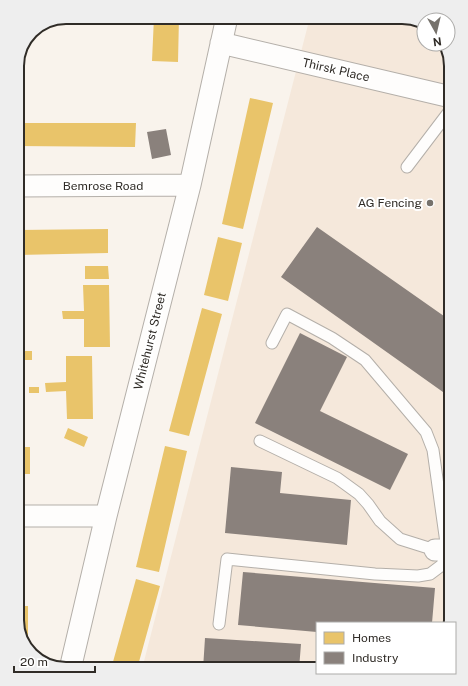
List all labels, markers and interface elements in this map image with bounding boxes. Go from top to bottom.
north arrow [416,12,456,52]
text: N [432,35,442,48]
street label: Thirsk Place [301,55,371,85]
street label: Bemrose Road [63,179,143,193]
place label: AG Fencing [358,196,422,210]
marker: AG Fencing [425,198,435,208]
street label: Whitehurst Street [131,291,169,391]
legend [316,622,456,674]
text: Homes [352,631,391,645]
scale bar [14,648,95,674]
text: Industry [352,651,399,665]
text: 20 m [20,655,48,669]

